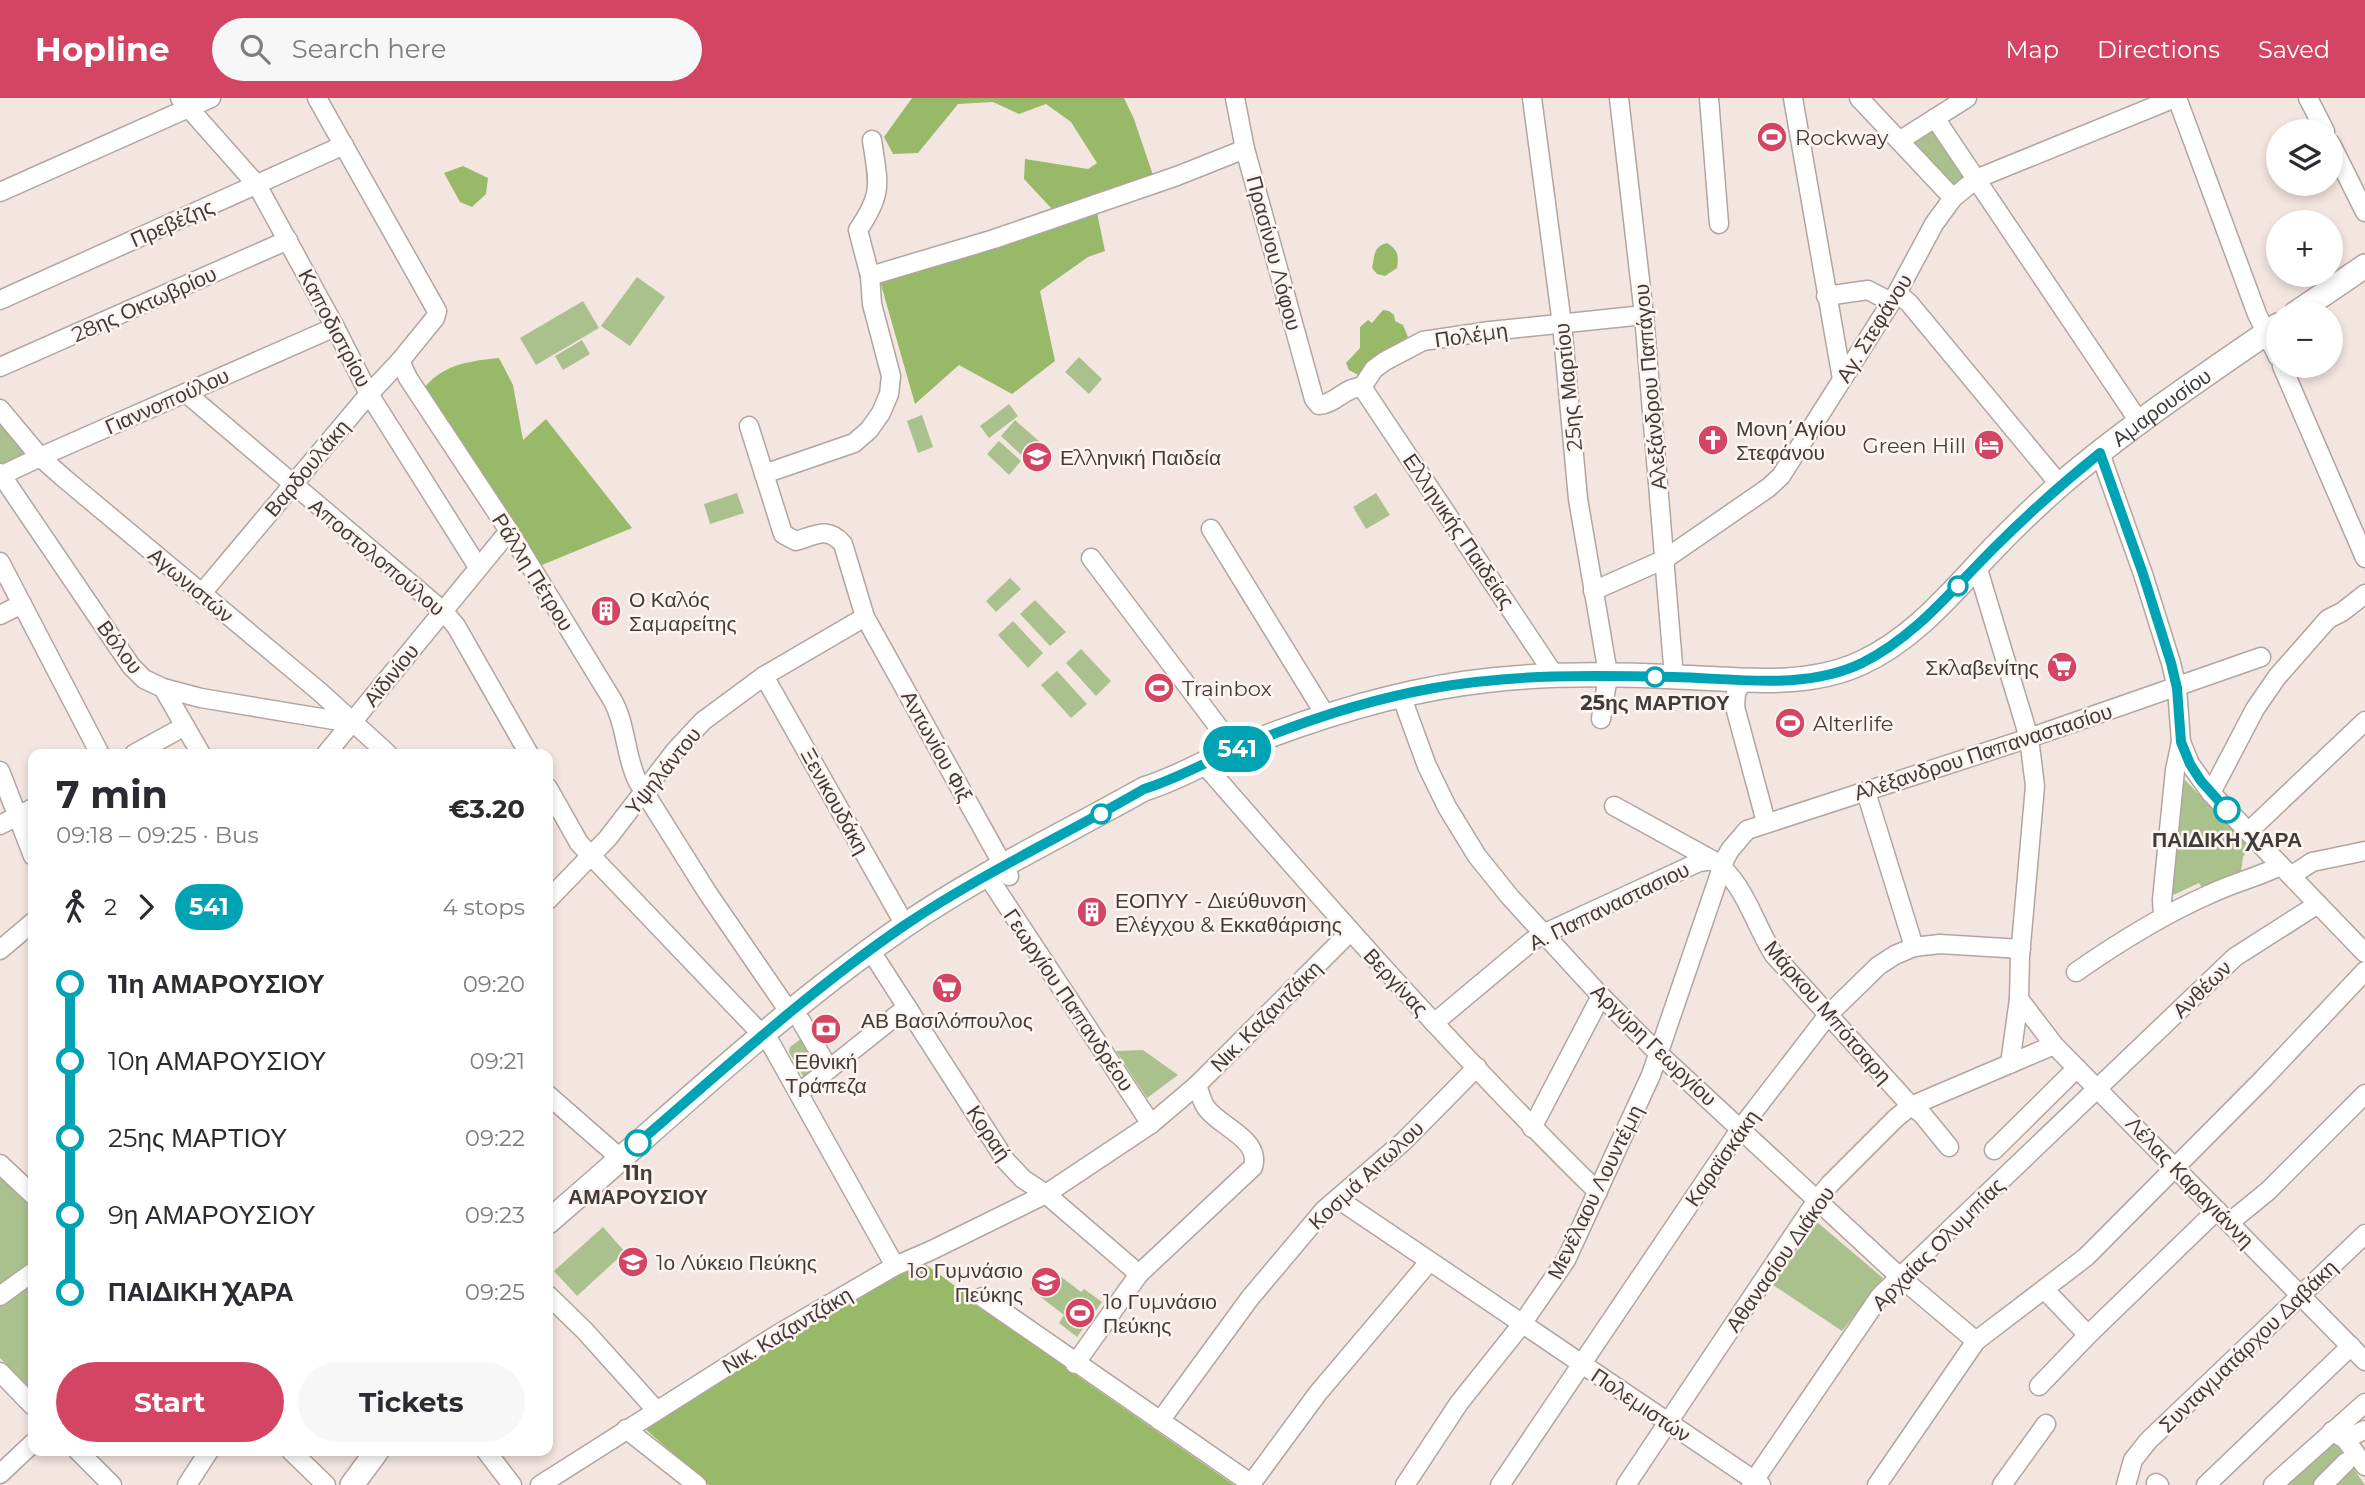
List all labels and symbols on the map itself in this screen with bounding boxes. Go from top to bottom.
sports icon: Rockway [1755,120,1789,154]
place label: Rockway [1795,125,1889,150]
street label: Πρασίνου Λόφου [1241,173,1307,333]
street label: Πρεβέζης [126,194,218,252]
street label: 28ης Οκτωβρίου [68,261,220,347]
street label: Καποδιστρίου [293,265,377,391]
street label: Αγ. Στεφάνου [1831,269,1917,387]
street label: Αλεξάνδρου Παπάγου [1629,283,1671,491]
street label: Πολέμη [1433,318,1509,352]
street label: 25ης Μαρτίου [1549,322,1587,452]
street label: Γιαννοπούλου [101,363,233,439]
street label: Αμαρουσίου [2107,363,2216,451]
street label: Βαρδουλάκη [259,415,355,521]
place label: Μονη΄Αγίου Στεφάνου [1736,416,1846,465]
church icon: Μονη΄Αγίου Στεφάνου [1696,423,1730,457]
hotel icon: Green Hill [1972,428,2006,462]
place label: Green Hill [1863,433,1966,458]
school or university icon: Ελληνική Παιδεία [1020,440,1054,474]
place label: Ελληνική Παιδεία [1060,445,1221,470]
street label: Ελληνικής Παιδείας [1398,449,1520,613]
street label: Αποστολοπούλου [304,493,450,621]
street label: Ράλλη Πέτρου [487,509,579,635]
street label: Αγωνιστών [143,542,239,628]
unlabelled marker [1948,576,1968,596]
place label: Ο Καλός Σαμαρείτης [629,587,737,636]
building icon: Ο Καλός Σαμαρείτης [589,594,623,628]
street label: Βόλου [92,615,148,679]
street label: Αϊδινίου [358,639,424,711]
supermarket icon: Σκλαβενίτης [2045,650,2079,684]
place label: Σκλαβενίτης [1925,655,2039,680]
marker: 25ης ΜΑΡΤΙΟΥ [1645,667,1665,687]
sports icon: Trainbox [1142,671,1176,705]
place label: Trainbox [1182,676,1272,701]
street label: Αντωνίου Φιξ [896,686,978,806]
place label: 25ης ΜΑΡΤΙΟΥ [1580,690,1730,715]
street label: Αλέξανδρου Παπαναστασίου [1851,698,2115,806]
sports icon: Alterlife [1773,706,1807,740]
place label: Alterlife [1813,711,1894,736]
street label: Υψηλάντου [620,722,706,820]
line badge: 541 [1197,726,1277,772]
street label: Ξενικουδάκη [796,744,874,858]
marker: ΠΑΙΔΙΚΗ ΧΑΡΑ [2214,797,2240,823]
unlabelled marker [1091,804,1111,824]
place label: ΠΑΙΔΙΚΗ ΧΑΡΑ [2152,827,2302,852]
street label: Α. Παπαναστασιου [1525,856,1693,956]
place label: ΕΟΠΥΥ - Διεύθυνση Ελέγχου & Εκκαθάρισης [1115,888,1342,937]
building icon: ΕΟΠΥΥ - Διεύθυνση Ελέγχου & Εκκαθάρισης [1075,895,1109,929]
street label: Γεωργίου Παπανδρέου [999,904,1139,1096]
street label: Μάρκου Μπότσαρη [1759,935,1897,1089]
street label: Βεργίνας [1358,943,1434,1021]
street label: Νικ. Καζαντζάκη [1205,955,1327,1077]
street label: Ανθέων [2167,955,2237,1023]
supermarket icon: ΑΒ Βασιλόπουλος [930,971,964,1005]
street label: Αργύρη Γεωργίου [1586,979,1722,1111]
place label: ΑΒ Βασιλόπουλος [861,1008,1033,1033]
bank icon: Εθνική Τράπεζα [809,1012,843,1046]
place label: Εθνική Τράπεζα [785,1049,867,1098]
street label: Κοραή [962,1101,1016,1165]
street label: Μενέλαου Λουντέμη [1542,1101,1648,1283]
street label: Καραϊσκάκη [1680,1105,1764,1211]
street label: Λέλας Καραγιάννη [2121,1111,2259,1253]
street label: Κοσμά Αιτωλου [1303,1115,1429,1235]
marker: 11η ΑΜΑΡΟΥΣΙΟΥ [625,1130,651,1156]
place label: 11η ΑΜΑΡΟΥΣΙΟΥ [568,1160,708,1209]
street label: Αρχαίας Ολυμπίας [1866,1172,2010,1316]
street label: Αθανασίου Διάκου [1720,1181,1840,1337]
school or university icon: 1ο Λύκειο Πεύκης [616,1245,650,1279]
place label: 1ο Λύκειο Πεύκης [656,1250,817,1275]
street label: Συνταγματάρχου Δαβάκη [2154,1255,2342,1437]
place label: 1o Γυμνάσιο Πεύκης [908,1258,1023,1307]
school or university icon: 1o Γυμνάσιο Πεύκης [1029,1265,1063,1299]
street label: Νικ. Καζαντζάκη [718,1281,856,1379]
place label: 1ο Γυμνάσιο Πεύκης [1103,1289,1217,1338]
sports icon: 1ο Γυμνάσιο Πεύκης [1063,1296,1097,1330]
street label: Πολεμιστών [1587,1363,1695,1447]

